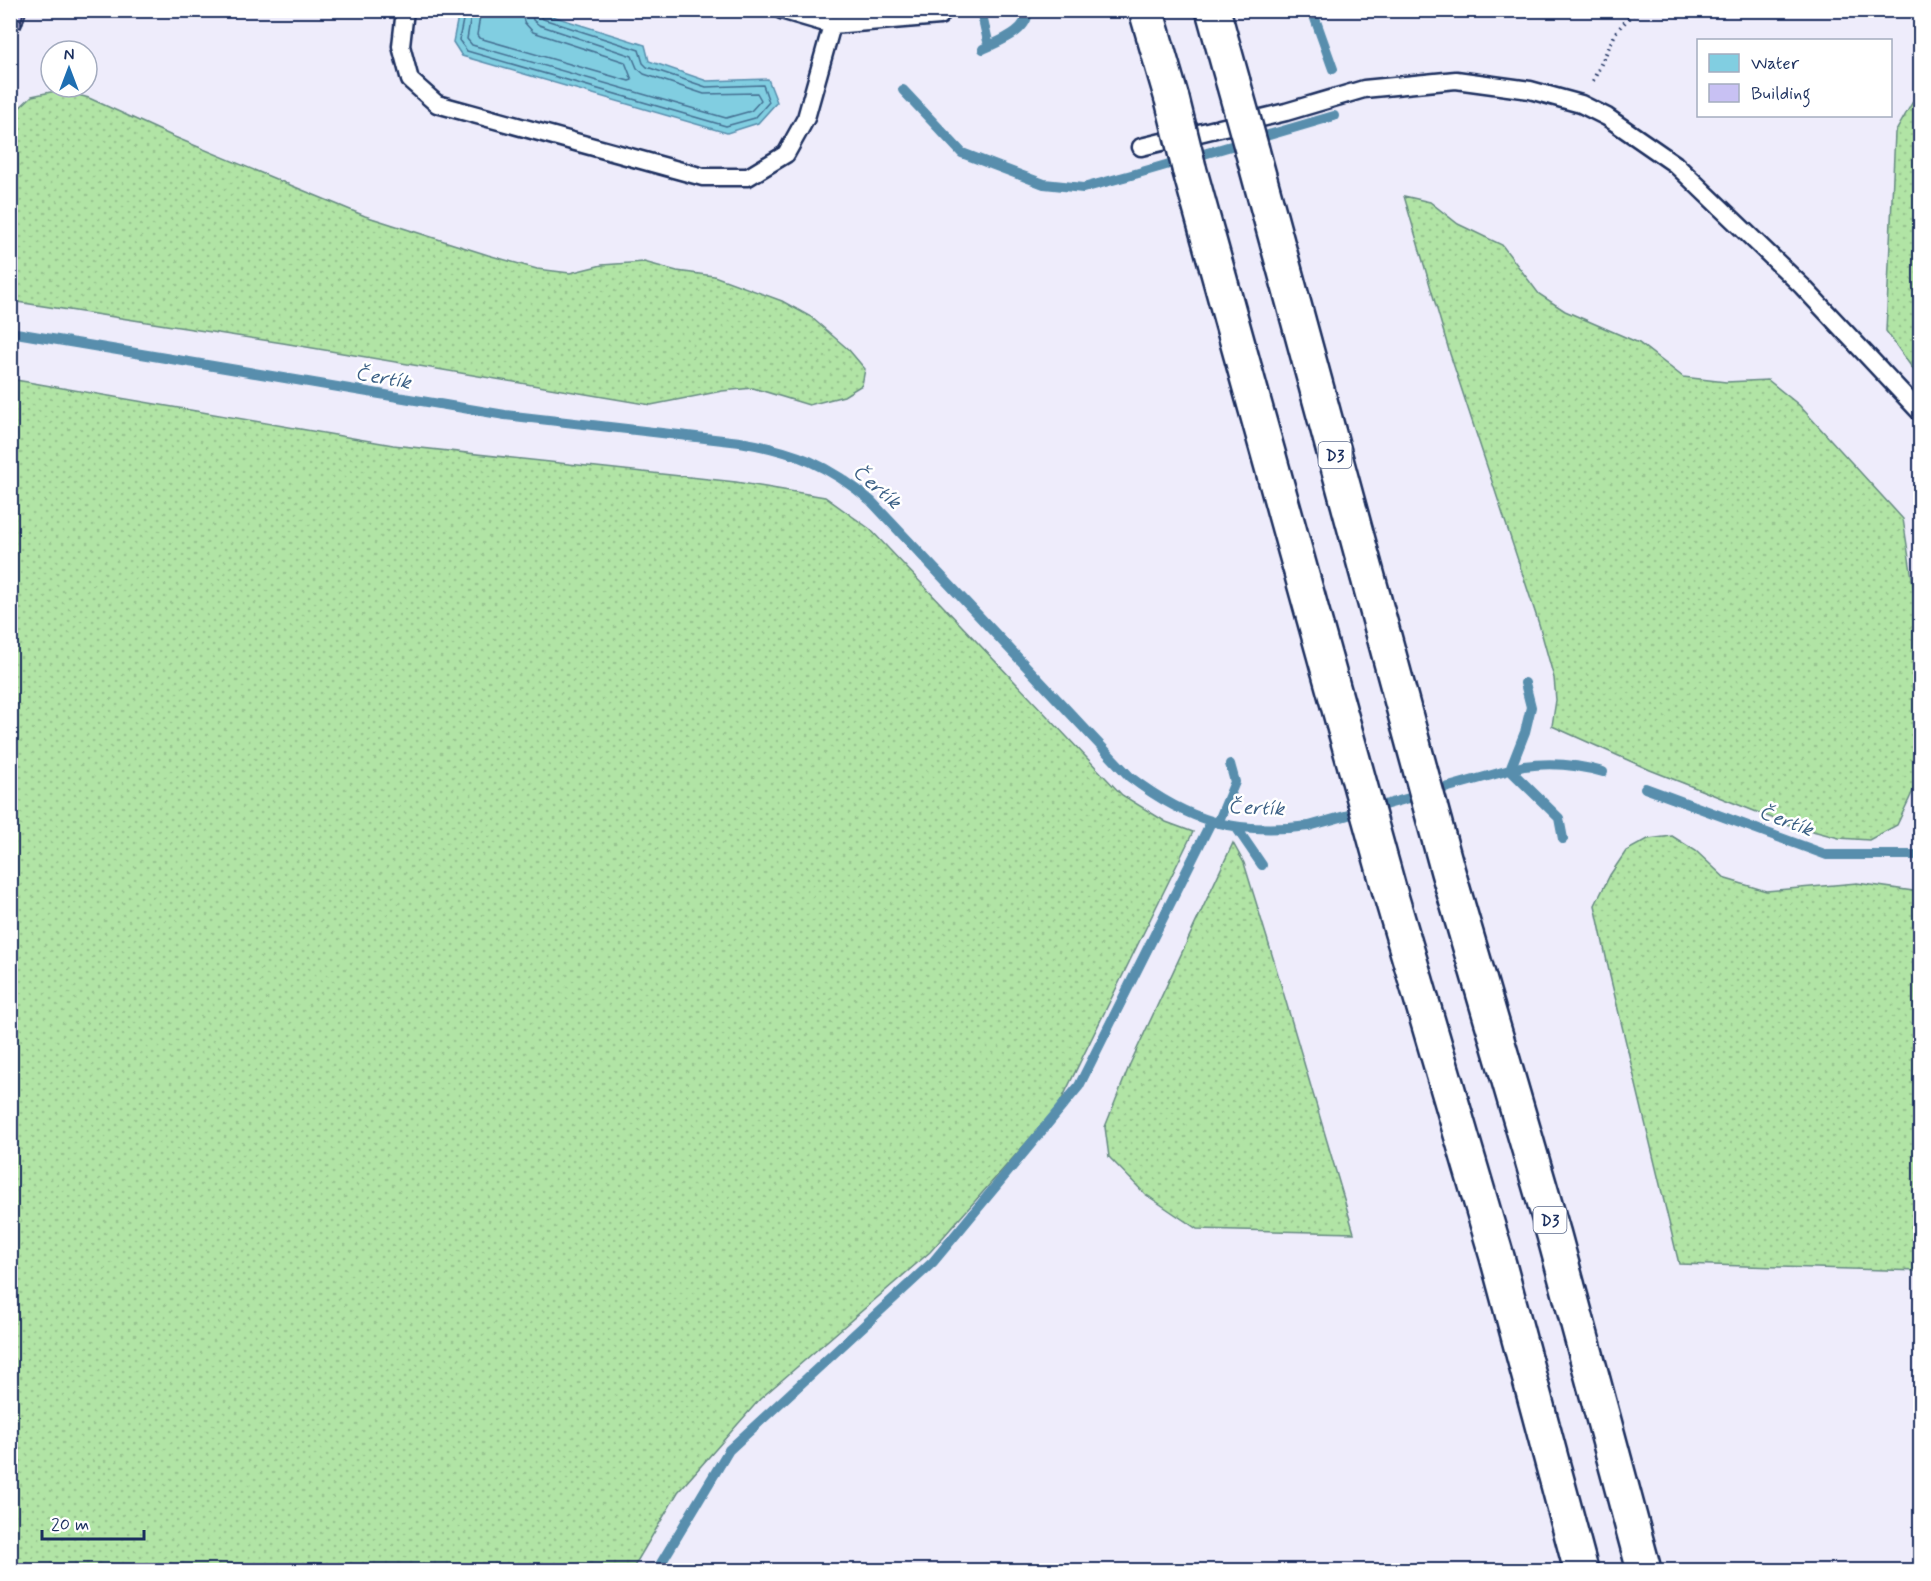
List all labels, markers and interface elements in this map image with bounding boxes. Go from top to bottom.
north arrow [39,39,99,99]
legend [1697,39,1892,117]
text: N [64,45,74,66]
text: Water [1751,52,1800,76]
text: Building [1751,82,1811,108]
water label: Čertík [353,360,415,397]
road number: D3 [1318,442,1352,468]
water label: Čertík [846,459,908,517]
water label: Čertík [1227,794,1286,823]
water label: Čertík [1754,799,1818,844]
road number: D3 [1534,1207,1566,1233]
scale bar [42,1503,144,1541]
text: 20 m [51,1513,89,1537]

